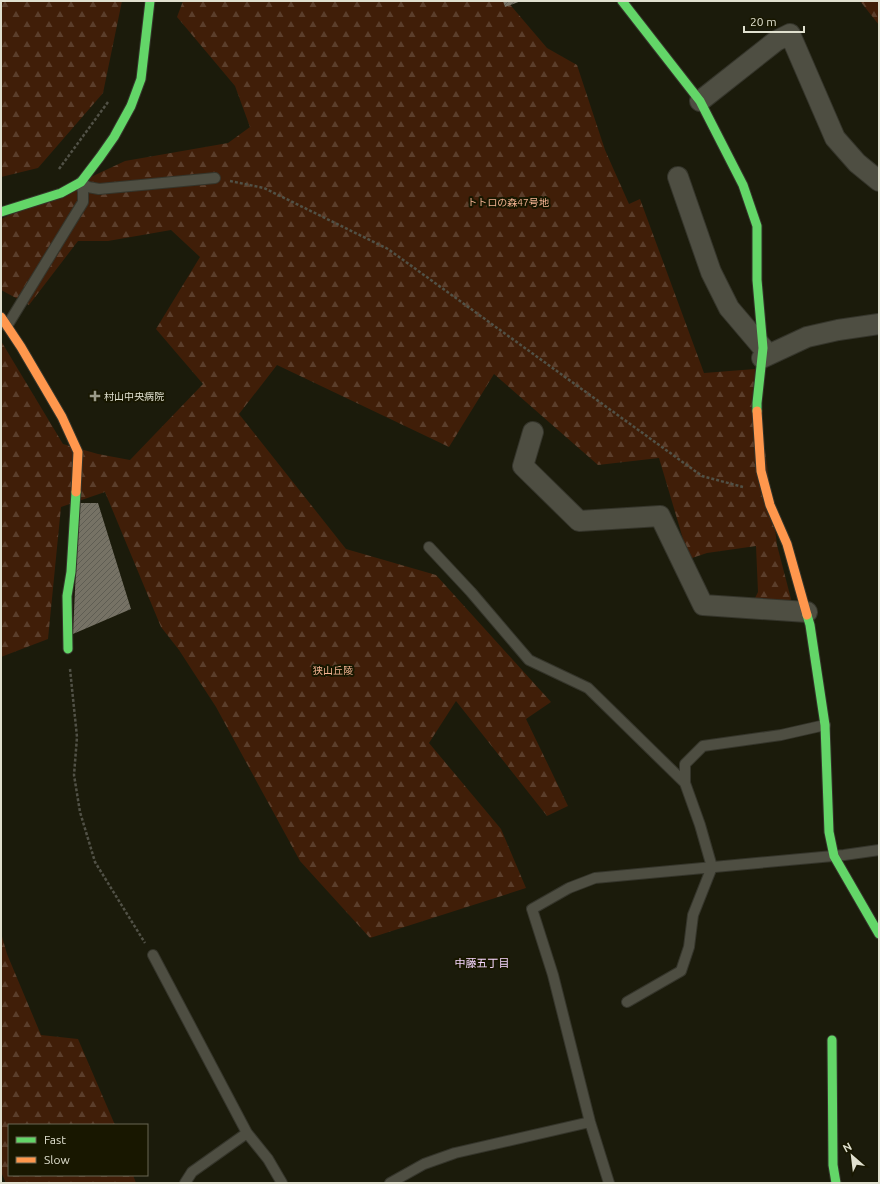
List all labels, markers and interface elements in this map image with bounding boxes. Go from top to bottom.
scale bar [744,8,804,34]
text: 20 m [750,15,777,28]
park label: トトロの森47号地 [467,197,550,208]
marker: 村山中央病院 [89,390,101,402]
place label: 村山中央病院 [104,391,164,402]
park label: 狭山丘陵 [313,665,353,676]
district label: 中藤五丁目 [455,957,510,969]
legend [8,1124,148,1176]
text: Fast [44,1133,66,1146]
north arrow [832,1136,872,1176]
text: N [841,1140,854,1154]
text: Slow [44,1153,70,1166]

